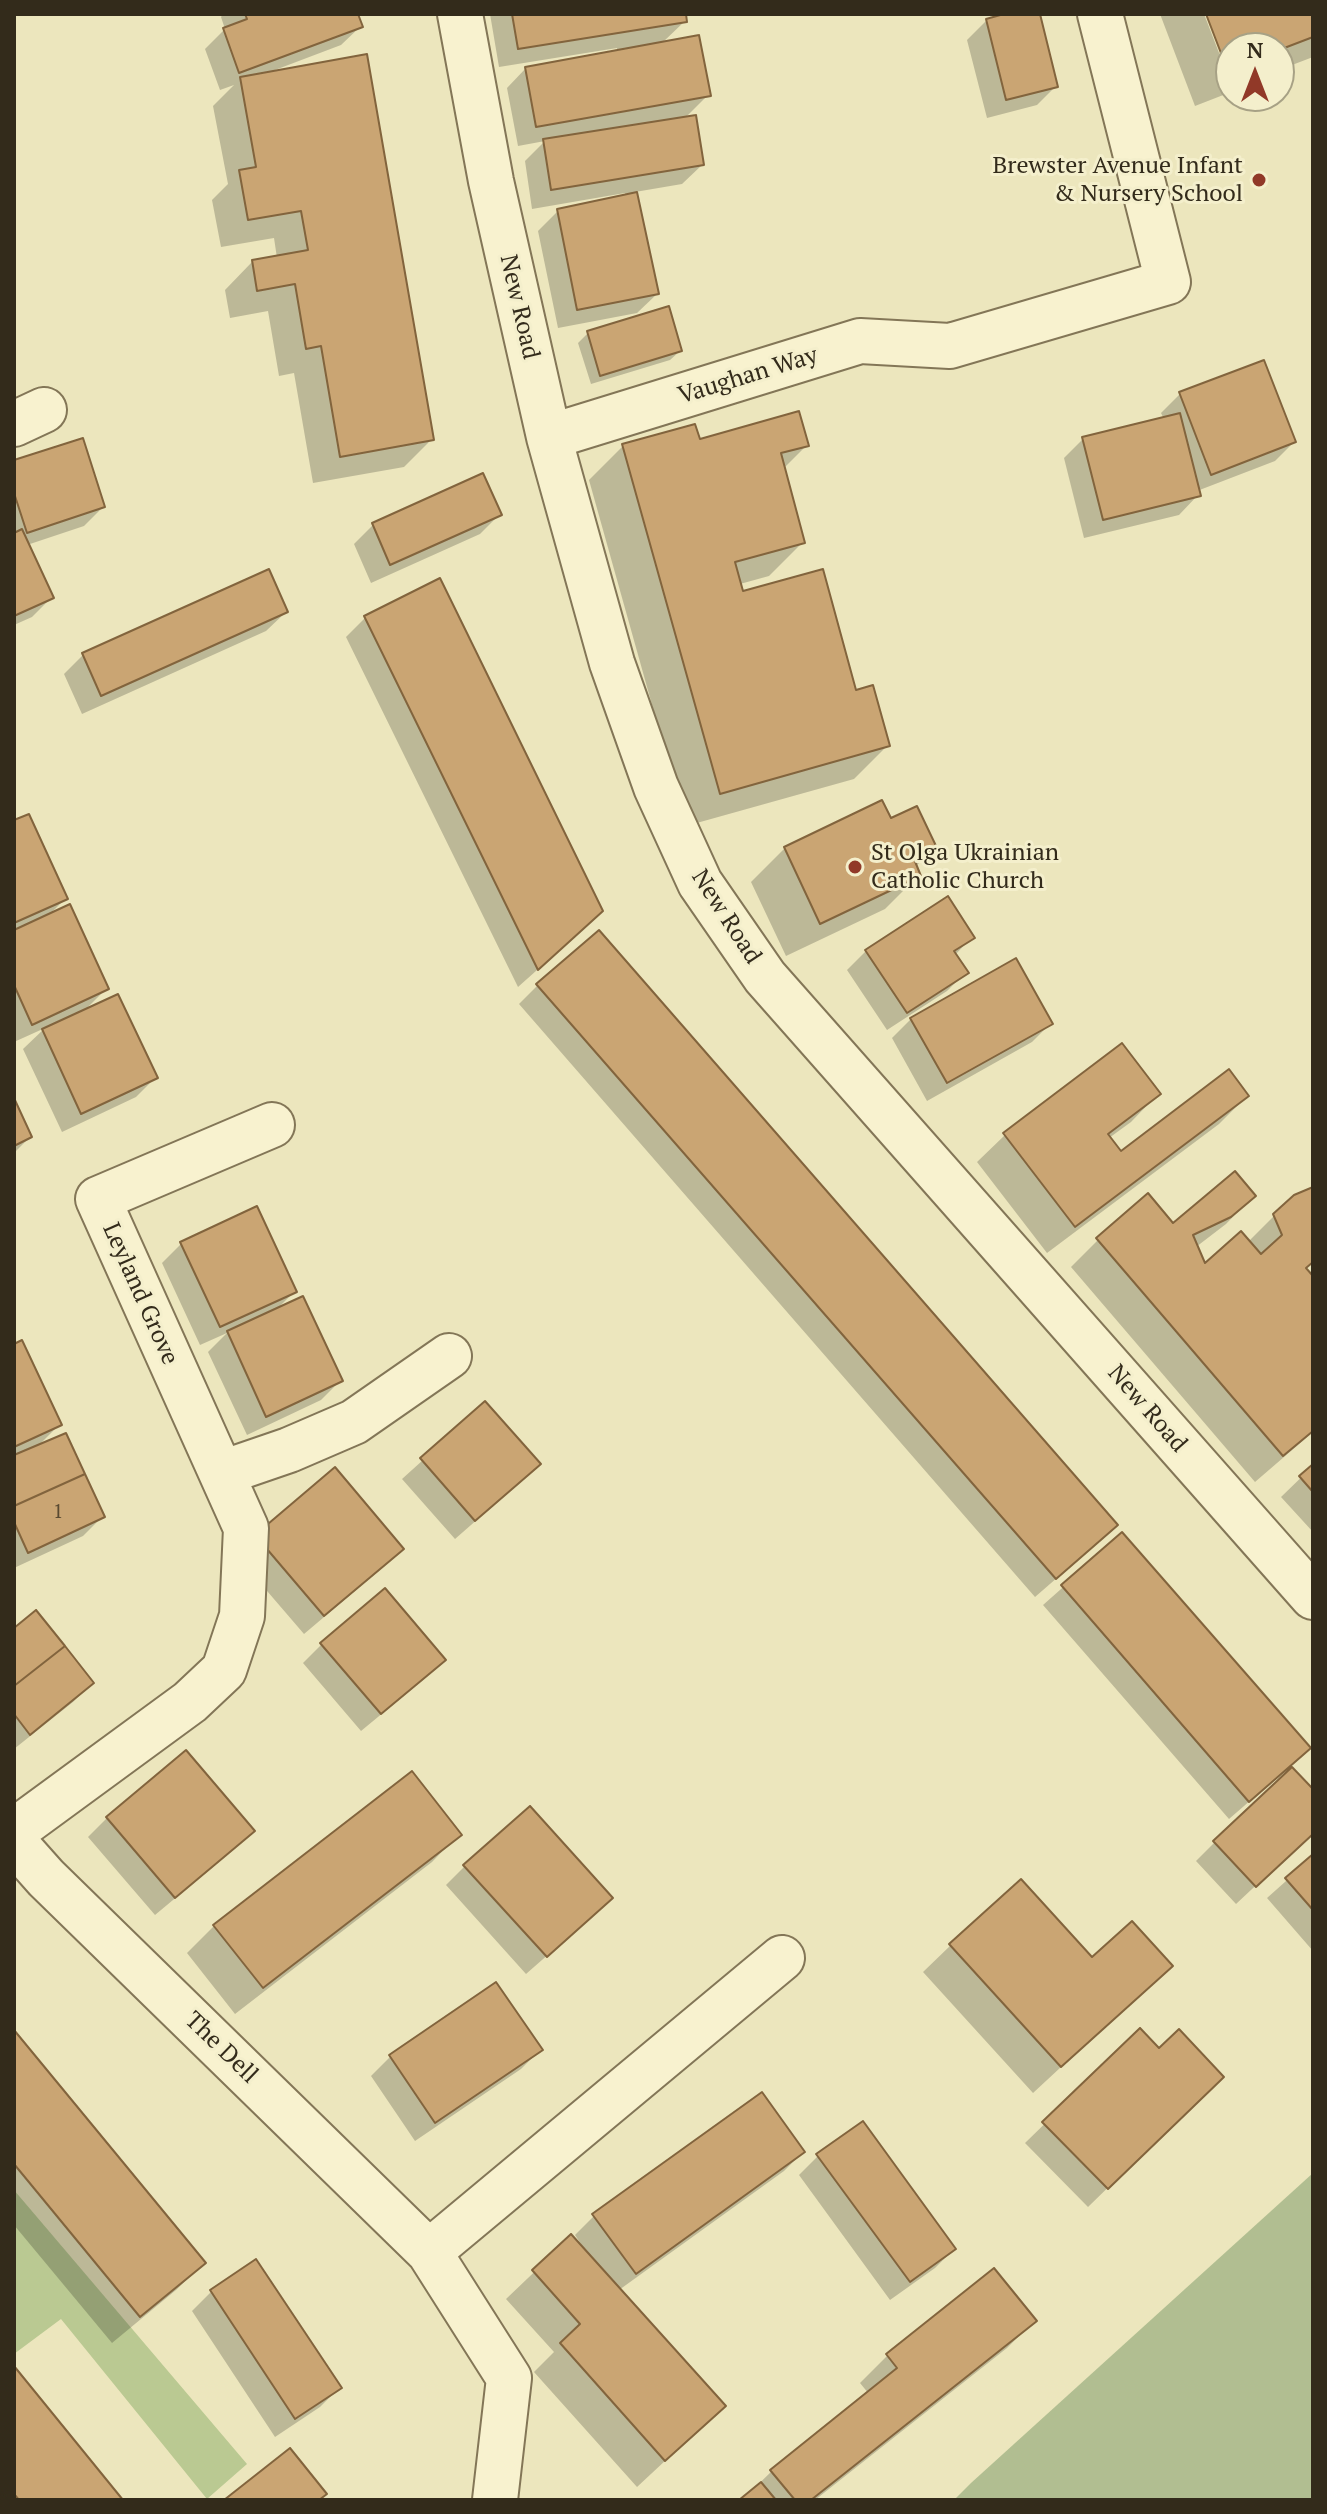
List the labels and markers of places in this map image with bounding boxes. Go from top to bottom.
place label: Brewster Avenue Infant & Nursery School [992,152,1243,208]
marker: Brewster Avenue Infant & Nursery School [1250,171,1268,189]
place label: St Olga Ukrainian Catholic Church [871,839,1059,895]
marker: St Olga Ukrainian Catholic Church [846,858,864,876]

